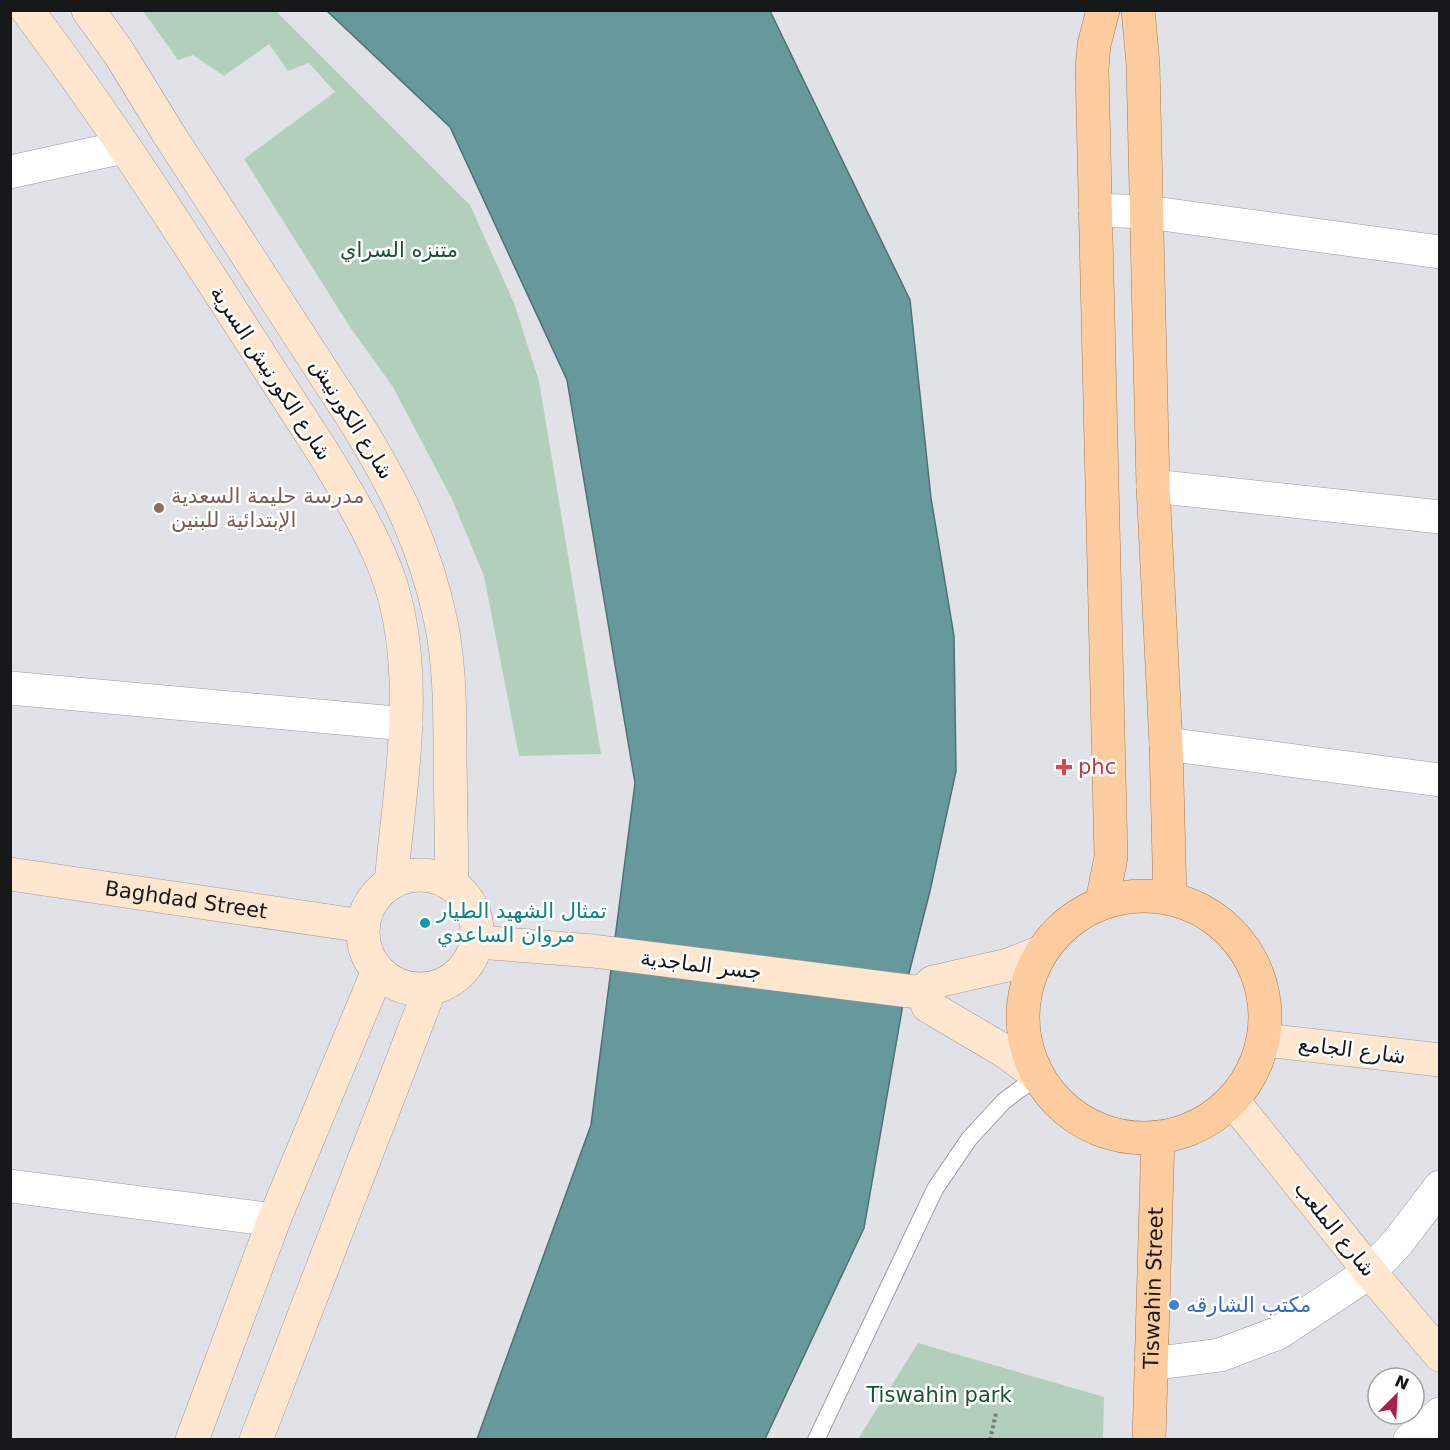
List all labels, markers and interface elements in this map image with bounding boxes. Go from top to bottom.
park label: متنزه السراي [340,238,458,262]
street label: شارع الكورنيش السرية [206,281,336,465]
street label: شارع الكورنيش [305,354,399,484]
place label: مدرسة حليمة السعدية الإبتدائية للبنين [171,484,365,532]
marker: مدرسة حليمة السعدية الإبتدائية للبنين [152,501,166,515]
place label: phc [1078,755,1116,779]
marker: phc [1055,758,1073,776]
street label: Baghdad Street [103,876,269,924]
place label: تمثال الشهيد الطيار مروان الساعدي [436,899,607,947]
marker: تمثال الشهيد الطيار مروان الساعدي [418,916,432,930]
street label: جسر الماجدية [639,946,763,984]
street label: شارع الجامع [1297,1032,1407,1068]
street label: شارع الملعب [1289,1177,1381,1281]
street label: Tiswahin Street [1139,1207,1168,1370]
place label: مكتب الشارقه [1186,1293,1311,1317]
marker: مكتب الشارقه [1167,1298,1181,1312]
north arrow [1366,1366,1426,1426]
text: N [1392,1371,1412,1394]
park label: Tiswahin park [865,1383,1012,1407]

